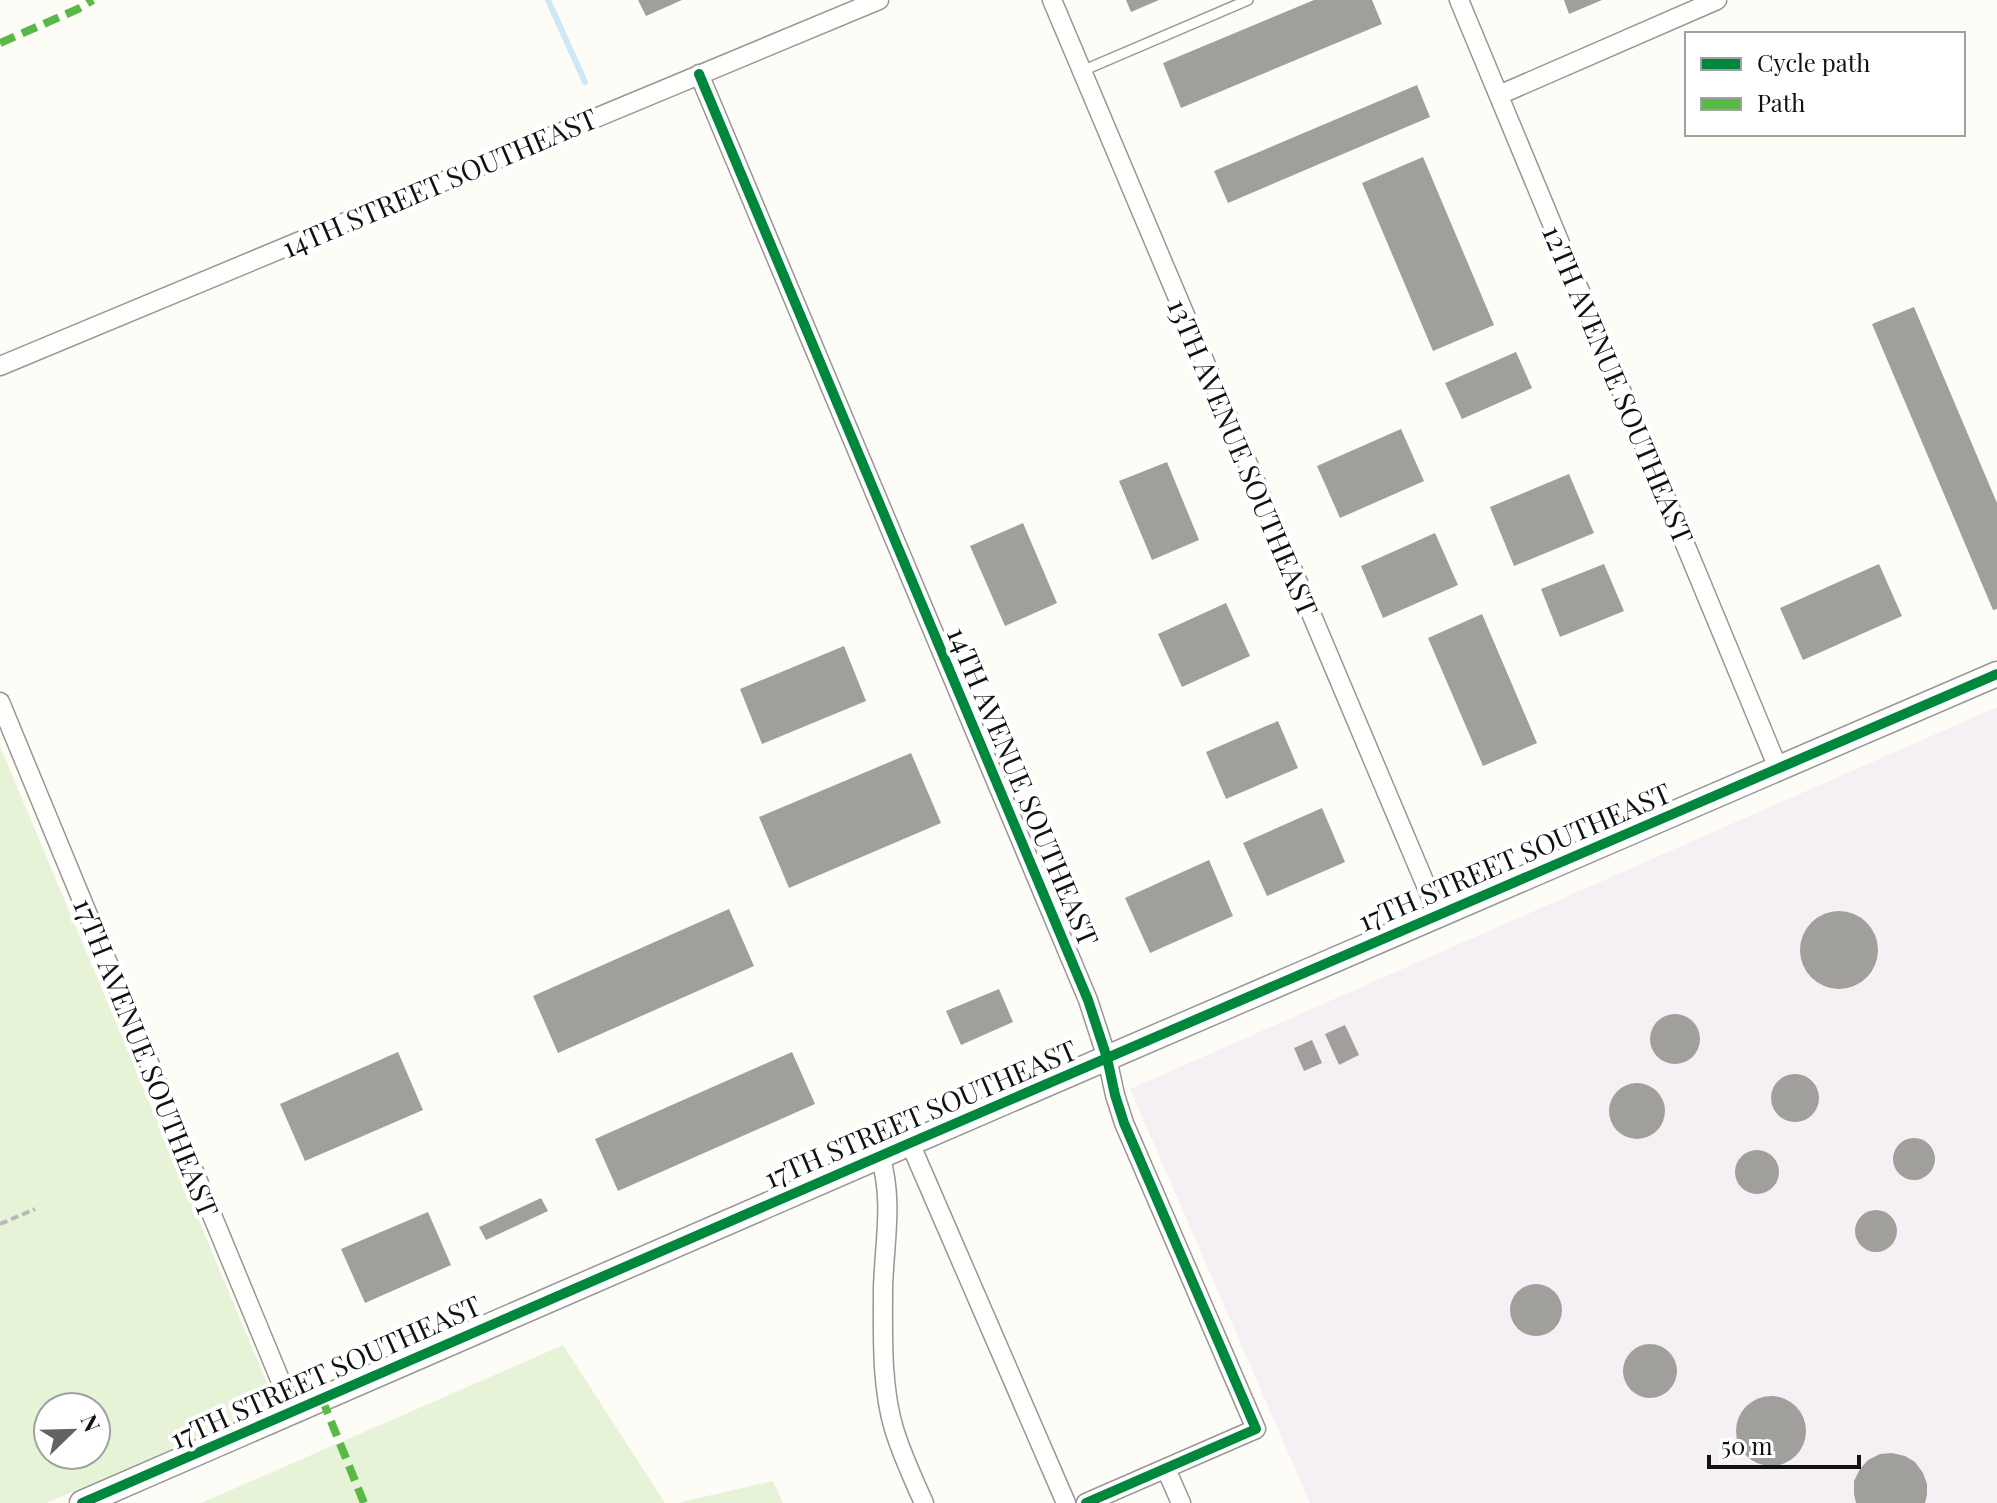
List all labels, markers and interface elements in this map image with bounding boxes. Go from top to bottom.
legend [1685,32,1965,136]
text: Cycle path [1757,46,1870,78]
text: Path [1757,86,1805,118]
street label: 14TH STREET SOUTHEAST [276,99,602,265]
street label: 12TH AVENUE SOUTHEAST [1535,219,1703,549]
street label: 13TH AVENUE SOUTHEAST [1160,293,1328,621]
street label: 14TH AVENUE SOUTHEAST [940,621,1108,951]
street label: 17TH STREET SOUTHEAST [1352,773,1676,939]
street label: 17TH AVENUE SOUTHEAST [66,892,228,1222]
street label: 17TH STREET SOUTHEAST [758,1030,1082,1196]
street label: 17TH STREET SOUTHEAST [164,1286,486,1456]
north arrow [32,1391,112,1471]
text: N [74,1410,108,1436]
scale bar [1709,1419,1859,1469]
text: 50 m [1721,1429,1773,1461]

